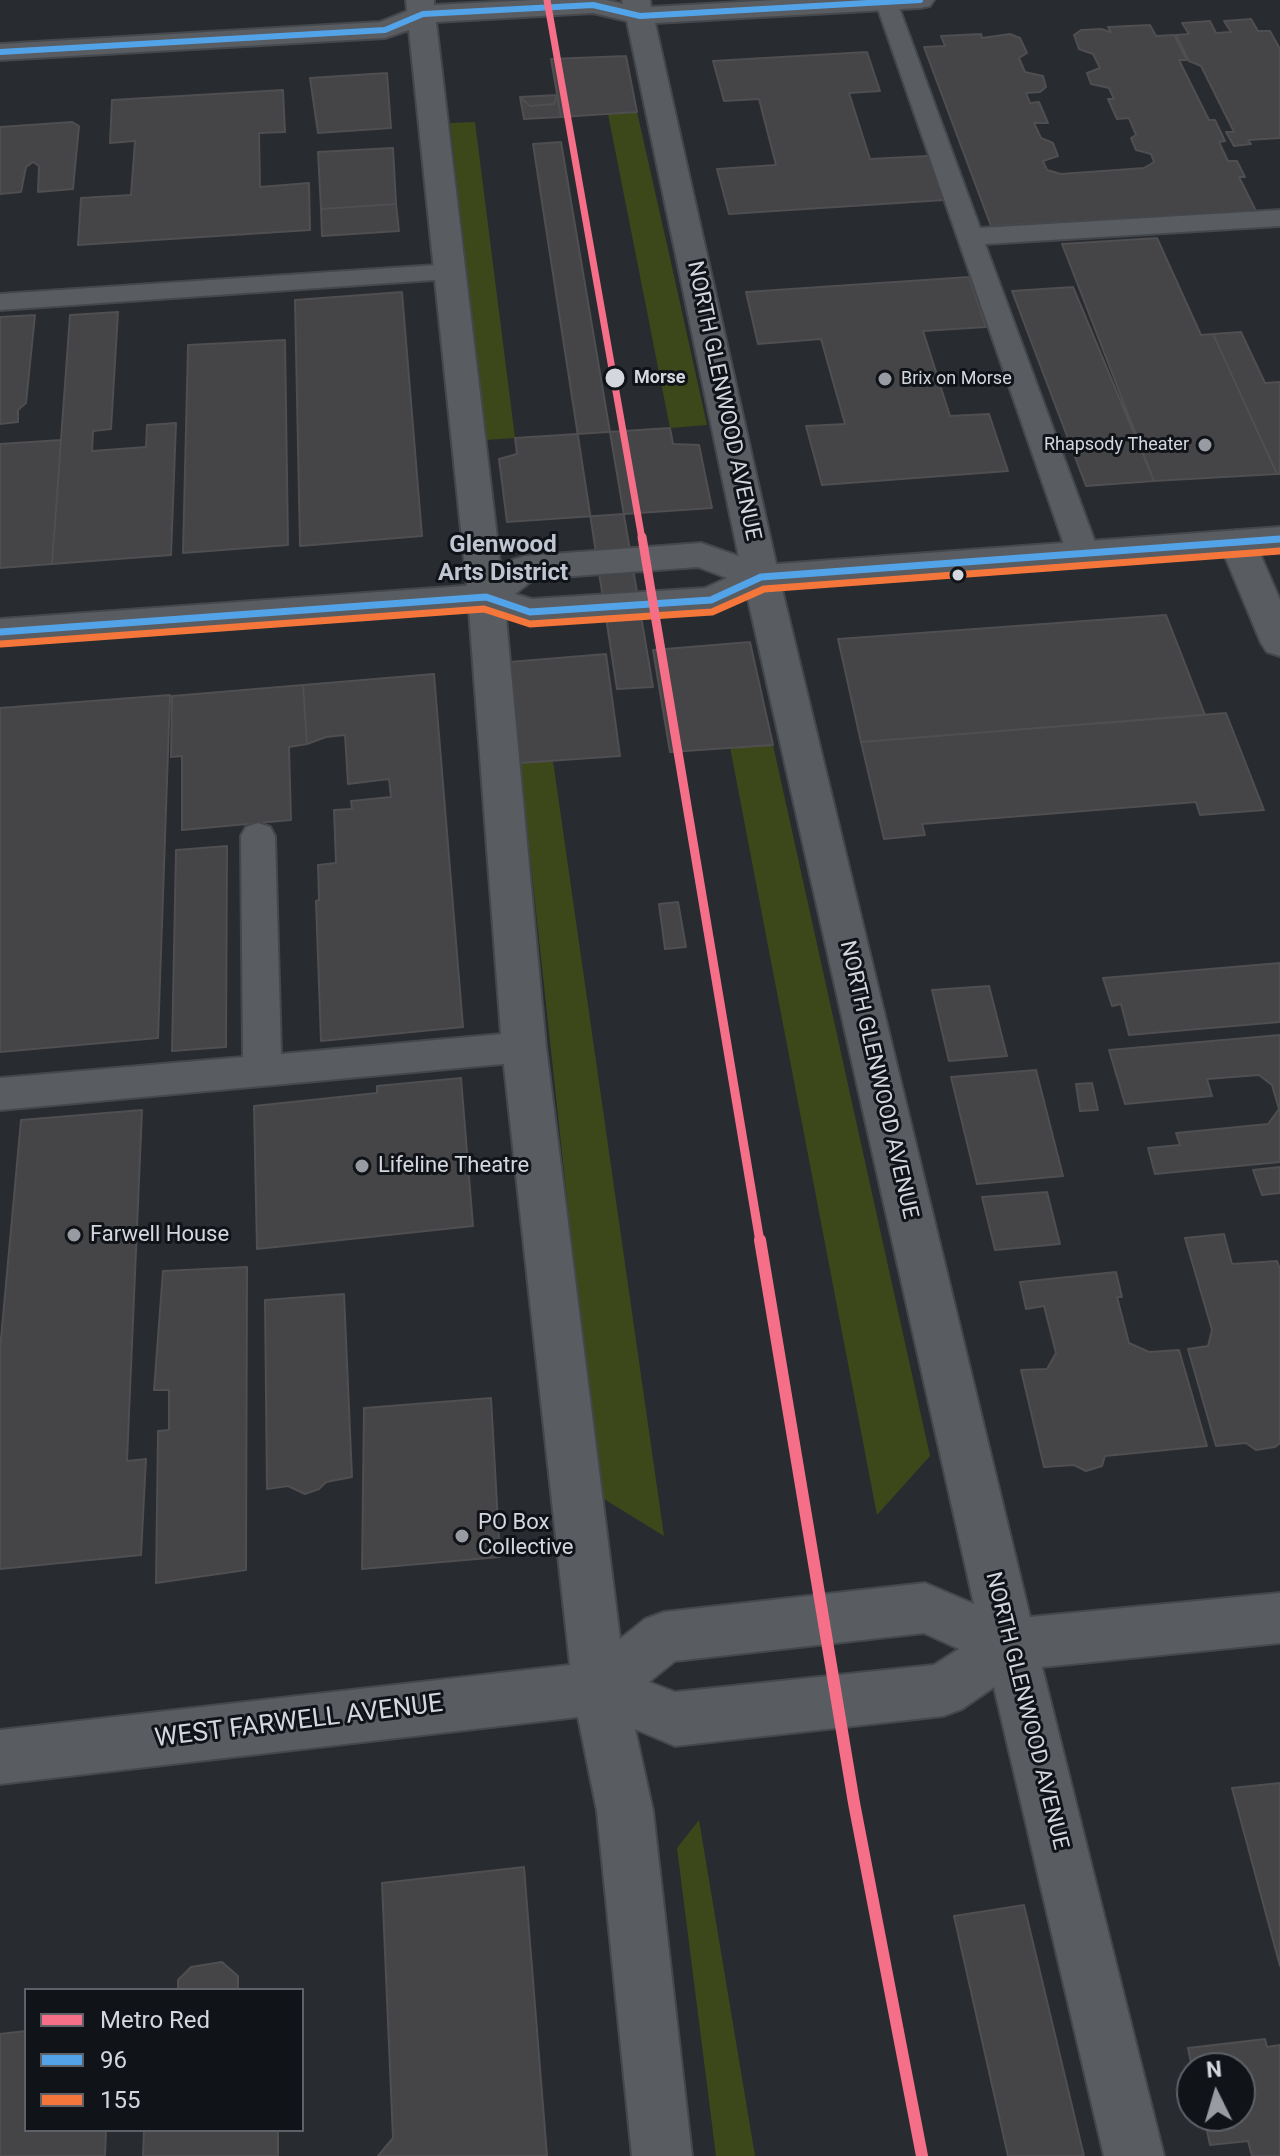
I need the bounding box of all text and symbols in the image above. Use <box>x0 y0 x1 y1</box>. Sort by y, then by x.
street label: NORTH GLENWOOD AVENUE <box>680 259 766 543</box>
marker: Morse <box>603 366 627 390</box>
place label: Morse <box>634 367 685 389</box>
place label: Brix on Morse <box>901 368 1012 390</box>
marker: Brix on Morse <box>876 370 894 388</box>
place label: Rhapsody Theater <box>1044 434 1189 456</box>
marker: Rhapsody Theater <box>1196 436 1214 454</box>
district label: Glenwood Arts District <box>438 532 568 588</box>
unlabelled marker <box>950 567 966 583</box>
street label: NORTH GLENWOOD AVENUE <box>833 938 923 1222</box>
place label: Lifeline Theatre <box>378 1153 529 1179</box>
marker: Lifeline Theatre <box>353 1157 371 1175</box>
place label: Farwell House <box>90 1222 229 1248</box>
marker: Farwell House <box>65 1226 83 1244</box>
place label: PO Box Collective <box>478 1510 573 1562</box>
marker: PO Box Collective <box>453 1527 471 1545</box>
street label: NORTH GLENWOOD AVENUE <box>979 1570 1073 1852</box>
street label: WEST FARWELL AVENUE <box>153 1689 445 1755</box>
legend <box>24 1988 304 2132</box>
text: Metro Red <box>100 2006 210 2034</box>
text: 96 <box>100 2046 127 2074</box>
north arrow <box>1176 2052 1256 2132</box>
text: N <box>1205 2056 1223 2083</box>
text: 155 <box>100 2086 140 2114</box>

